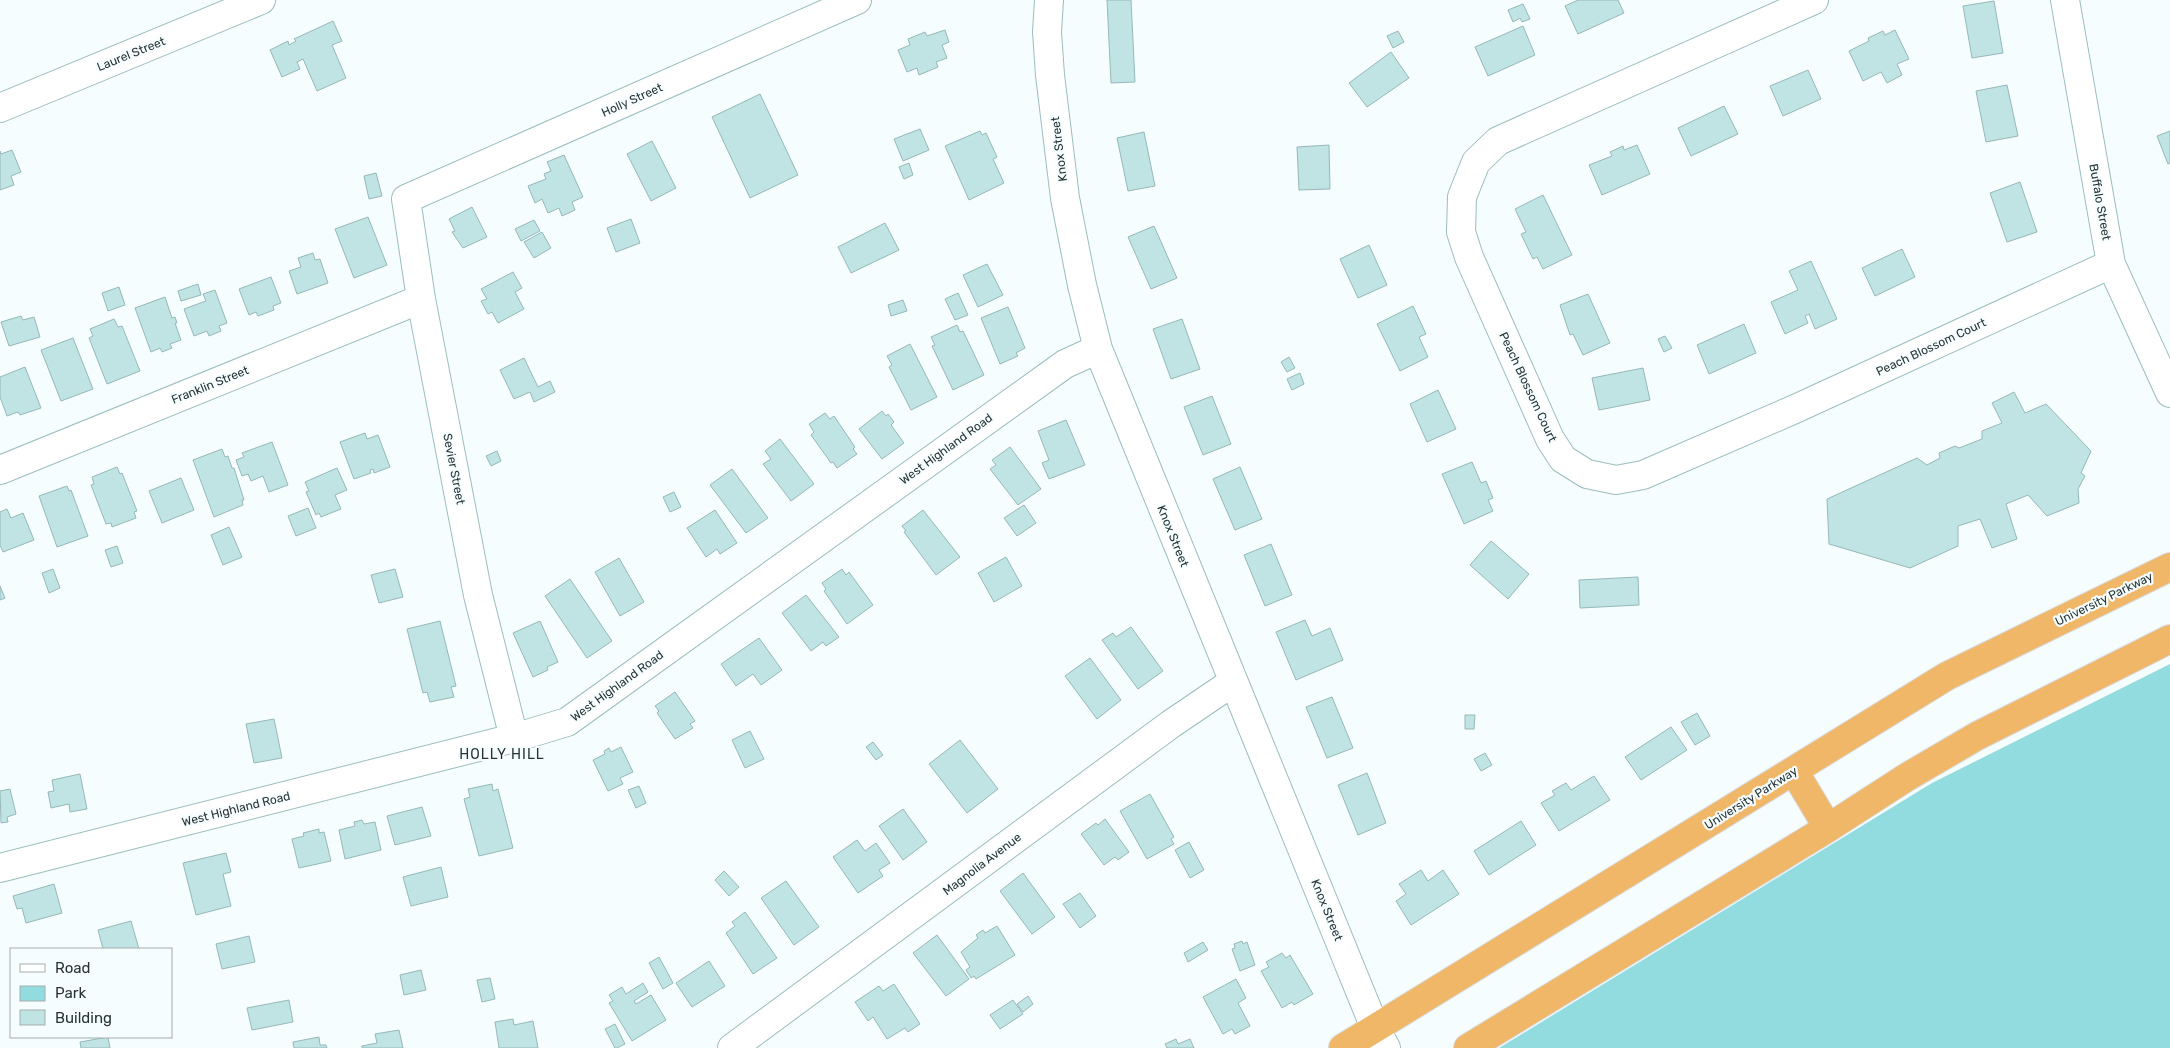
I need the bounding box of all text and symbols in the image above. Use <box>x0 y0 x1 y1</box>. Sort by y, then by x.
street label: Laurel Street <box>95 34 167 74</box>
street label: Holly Street <box>599 80 665 120</box>
street label: Knox Street <box>1048 115 1070 182</box>
street label: Buffalo Street <box>2086 163 2114 242</box>
street label: Peach Blossom Court <box>1874 315 1988 379</box>
street label: Peach Blossom Court <box>1496 330 1560 444</box>
street label: Franklin Street <box>169 363 251 407</box>
street label: West Highland Road <box>897 411 995 487</box>
street label: Sevier Street <box>440 432 468 506</box>
street label: Knox Street <box>1154 503 1192 569</box>
street label: University Parkway <box>2053 569 2155 629</box>
street label: West Highland Road <box>568 648 666 724</box>
district label: HOLLY HILL <box>459 746 545 763</box>
street label: University Parkway <box>1702 764 1800 832</box>
street label: West Highland Road <box>180 789 292 829</box>
street label: Magnolia Avenue <box>940 830 1024 898</box>
street label: Knox Street <box>1308 877 1346 943</box>
legend <box>10 948 172 1038</box>
text: Road <box>55 959 91 977</box>
text: Park <box>55 984 86 1002</box>
text: Building <box>55 1009 112 1027</box>

